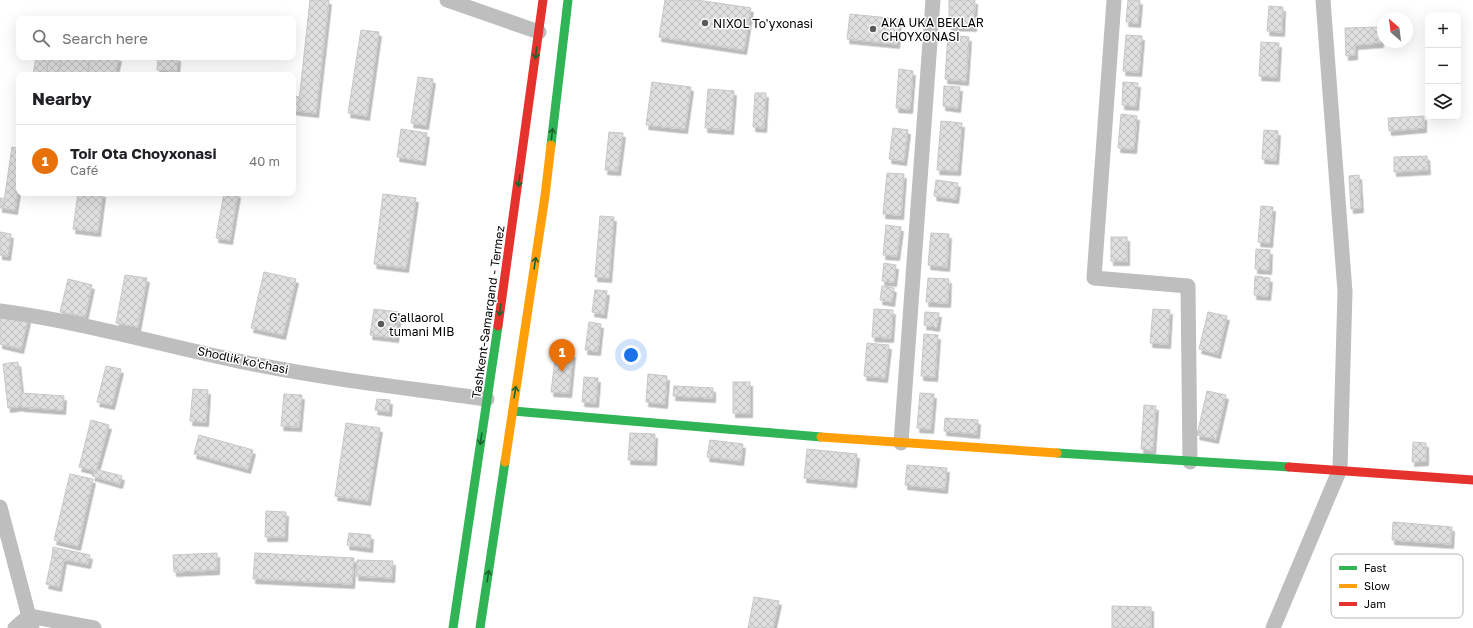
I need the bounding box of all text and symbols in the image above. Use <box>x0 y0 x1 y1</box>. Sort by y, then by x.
north arrow <box>1377 12 1413 48</box>
map controls <box>1425 12 1461 120</box>
button: + <box>1425 12 1461 48</box>
place label: AKA UKA BEKLAR CHOYXONASI <box>881 15 984 44</box>
search box <box>16 16 296 60</box>
place label: NIXOL To'yxonasi <box>713 16 813 31</box>
marker: NIXOL To'yxonasi <box>700 18 710 28</box>
marker: AKA UKA BEKLAR CHOYXONASI <box>868 24 878 34</box>
icon: search <box>30 27 52 49</box>
text: Search here <box>62 29 148 47</box>
one-way arrow <box>532 46 540 59</box>
button: − <box>1425 48 1461 84</box>
button: layers <box>1425 84 1461 120</box>
text: Nearby <box>32 88 92 109</box>
one-way arrow <box>548 128 556 141</box>
text: Toir Ota Choyxonasi <box>70 144 217 162</box>
text: 1 <box>42 153 48 169</box>
text: 40 m <box>249 153 280 169</box>
text: Café <box>70 162 98 178</box>
one-way arrow <box>515 174 523 187</box>
street label: Tashkent-Samarqand - Termez <box>468 225 508 399</box>
one-way arrow <box>531 257 539 270</box>
one-way arrow <box>496 303 504 316</box>
place label: G'allaorol tumani MIB <box>389 310 454 339</box>
marker: G'allaorol tumani MIB <box>376 319 386 329</box>
pin: 1 <box>549 339 575 372</box>
street label: Shodlik ko'chasi <box>196 343 290 377</box>
your location <box>621 345 641 365</box>
one-way arrow <box>512 386 520 399</box>
one-way arrow <box>477 432 485 445</box>
legend <box>1331 554 1463 618</box>
text: Fast <box>1364 561 1387 574</box>
one-way arrow <box>484 570 492 583</box>
text: Slow <box>1364 579 1390 592</box>
text: Jam <box>1364 597 1386 610</box>

